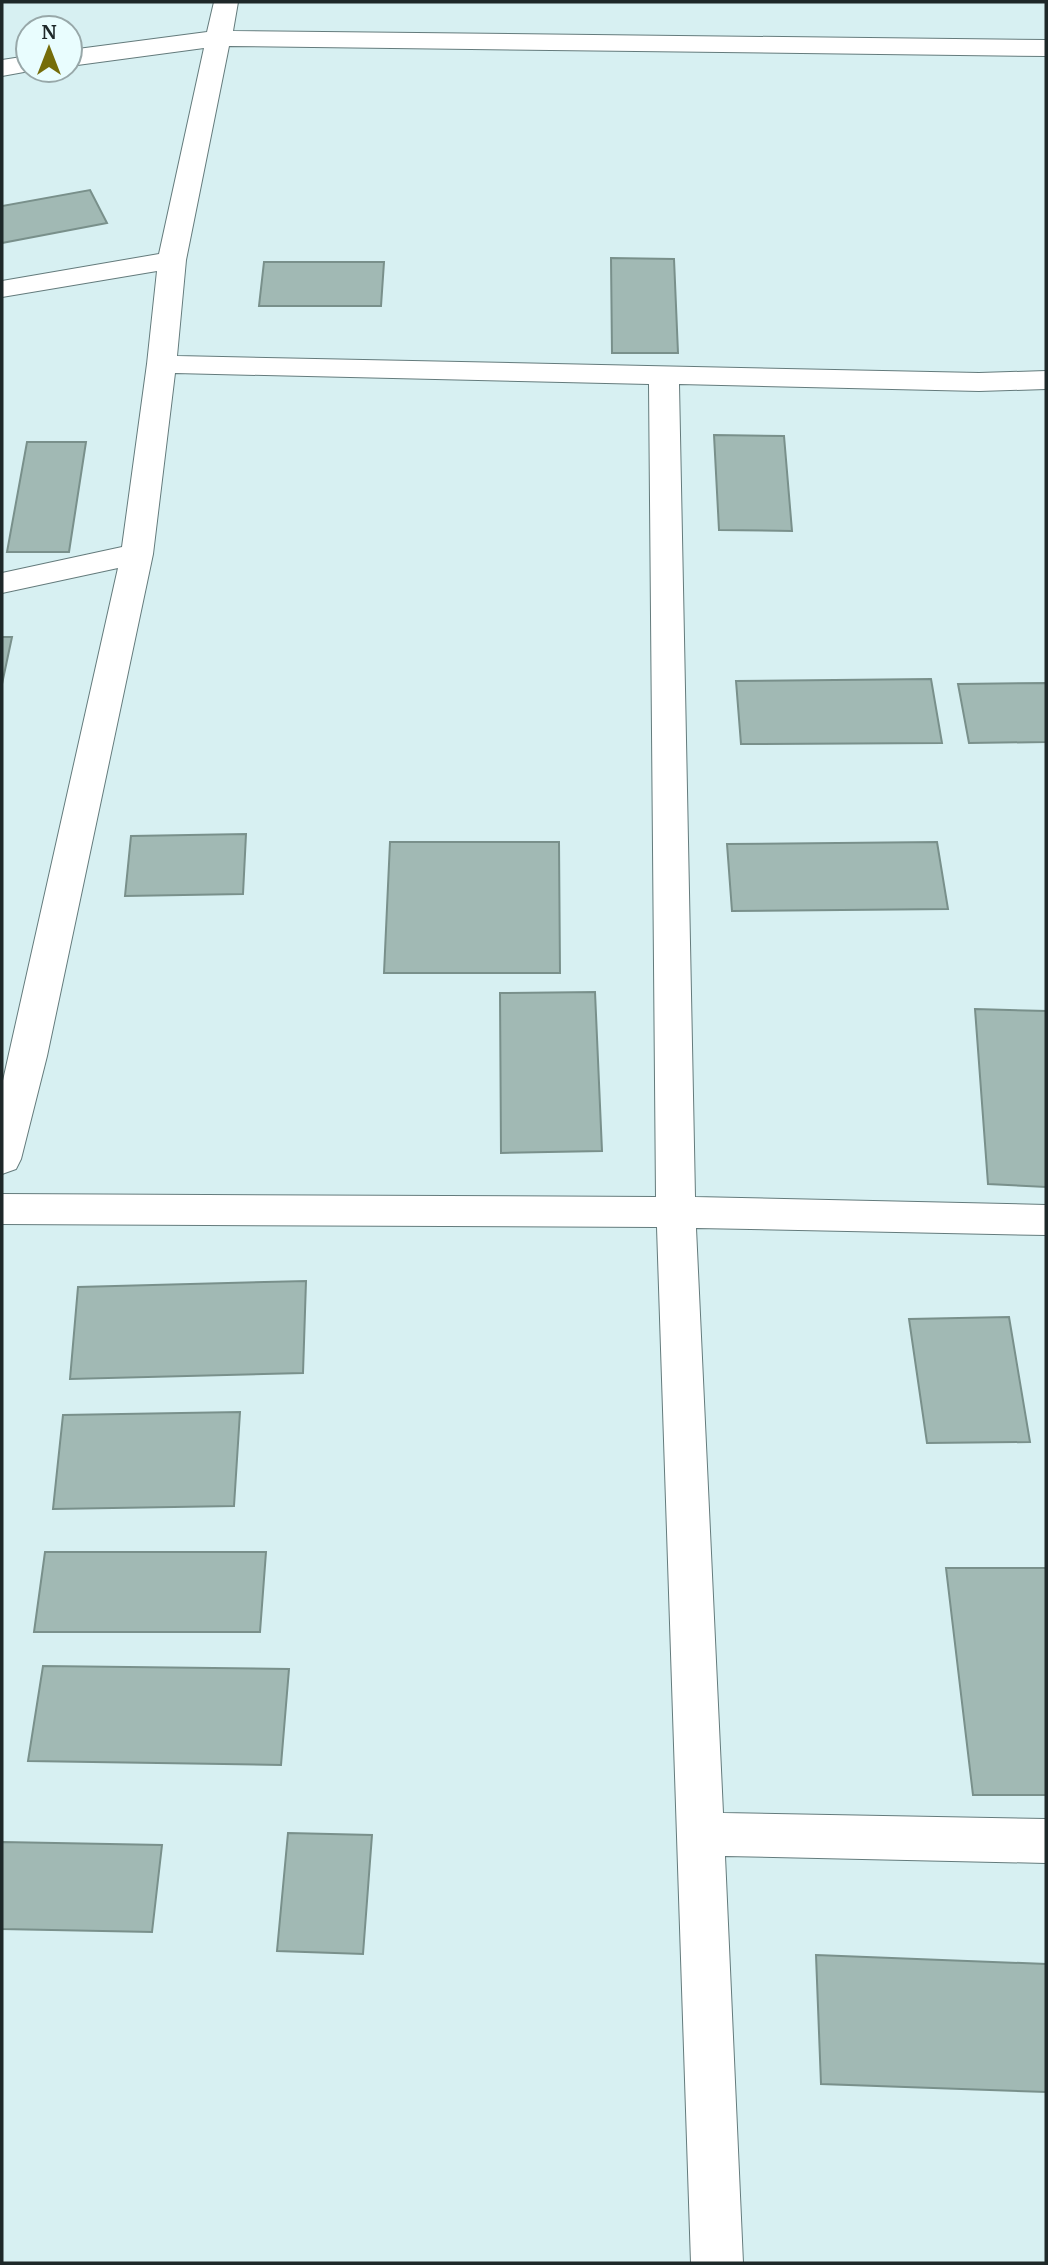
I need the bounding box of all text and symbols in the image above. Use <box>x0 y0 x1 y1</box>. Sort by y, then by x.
north arrow <box>14 14 84 84</box>
text: N <box>41 20 57 44</box>

